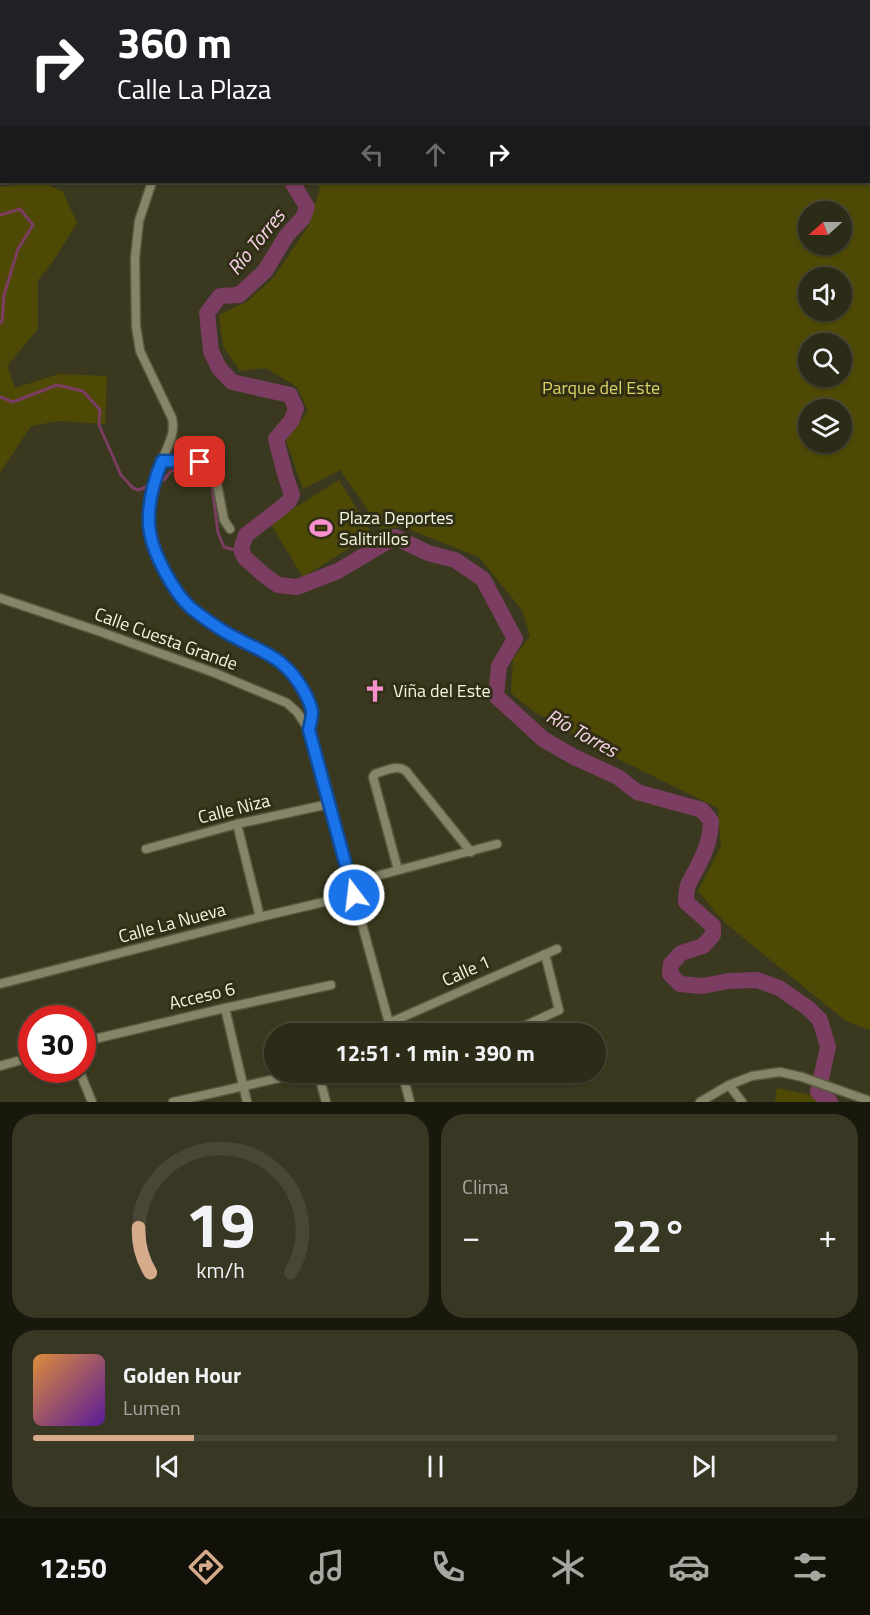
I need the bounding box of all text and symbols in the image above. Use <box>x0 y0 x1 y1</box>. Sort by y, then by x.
text: 360 m <box>117 10 232 74</box>
icon: right <box>18 24 96 102</box>
text: Calle La Plaza <box>117 68 271 109</box>
icon: left <box>356 138 389 171</box>
icon: ahead <box>419 138 452 171</box>
icon: right <box>482 138 515 171</box>
water label: Río Torres <box>219 201 293 282</box>
north arrow <box>798 201 852 255</box>
map controls <box>798 201 852 453</box>
button: sound <box>798 267 852 321</box>
button: search <box>798 333 852 387</box>
park label: Parque del Este <box>542 374 660 401</box>
button: layers <box>798 399 852 453</box>
pin <box>174 436 225 487</box>
icon: arrive <box>183 445 216 478</box>
place label: Plaza Deportes Salitrillos <box>339 504 454 552</box>
sports icon: Plaza Deportes Salitrillos <box>308 515 334 541</box>
street label: Calle Cuesta Grande <box>91 600 242 677</box>
place label: Viña del Este <box>393 677 491 704</box>
church icon: Viña del Este <box>362 678 388 704</box>
water label: Río Torres <box>541 700 625 766</box>
street label: Calle Niza <box>195 787 273 831</box>
position arrow <box>322 863 386 927</box>
street label: Calle La Nueva <box>115 895 228 950</box>
street label: Calle 1 <box>437 948 494 993</box>
street label: Acceso 6 <box>166 975 238 1016</box>
speed limit sign: 30 <box>18 1005 96 1083</box>
text: 12:51 · 1 min · 390 m <box>335 1036 535 1070</box>
text: Clima <box>462 1171 509 1202</box>
text: 19 <box>186 1176 255 1271</box>
text: 22° <box>612 1201 687 1269</box>
text: − <box>462 1211 480 1261</box>
text: + <box>819 1211 837 1261</box>
text: km/h <box>196 1254 245 1286</box>
text: Golden Hour <box>123 1358 241 1392</box>
text: Lumen <box>123 1392 181 1423</box>
icon: previous <box>151 1450 184 1483</box>
icon: pause <box>419 1450 452 1483</box>
icon: next <box>687 1450 720 1483</box>
icon: directions <box>185 1546 227 1588</box>
icon: music <box>306 1546 348 1588</box>
icon: phone <box>427 1546 469 1588</box>
icon: climate <box>547 1546 589 1588</box>
icon: car <box>668 1546 710 1588</box>
icon: filters <box>789 1546 831 1588</box>
text: 12:50 <box>39 1547 107 1588</box>

